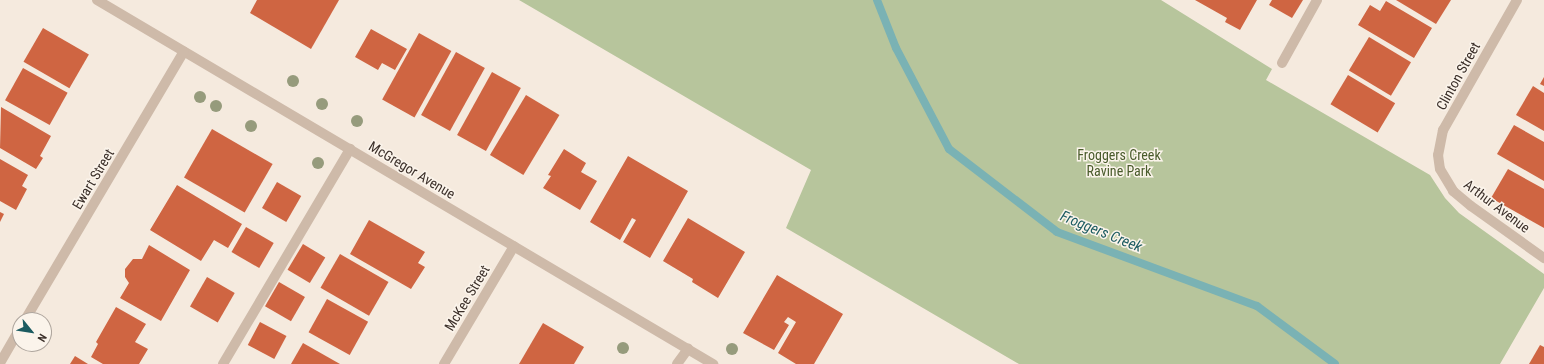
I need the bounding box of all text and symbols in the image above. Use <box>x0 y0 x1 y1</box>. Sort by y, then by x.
street label: Clinton Street <box>1432 39 1484 113</box>
street label: McGregor Avenue <box>366 138 458 202</box>
street label: Ewart Street <box>68 146 118 212</box>
park label: Froggers Creek Ravine Park <box>1077 147 1161 180</box>
street label: Arthur Avenue <box>1461 176 1533 236</box>
water label: Froggers Creek <box>1057 207 1145 257</box>
street label: McKee Street <box>441 262 493 334</box>
north arrow <box>12 312 52 352</box>
text: N <box>35 332 49 344</box>

